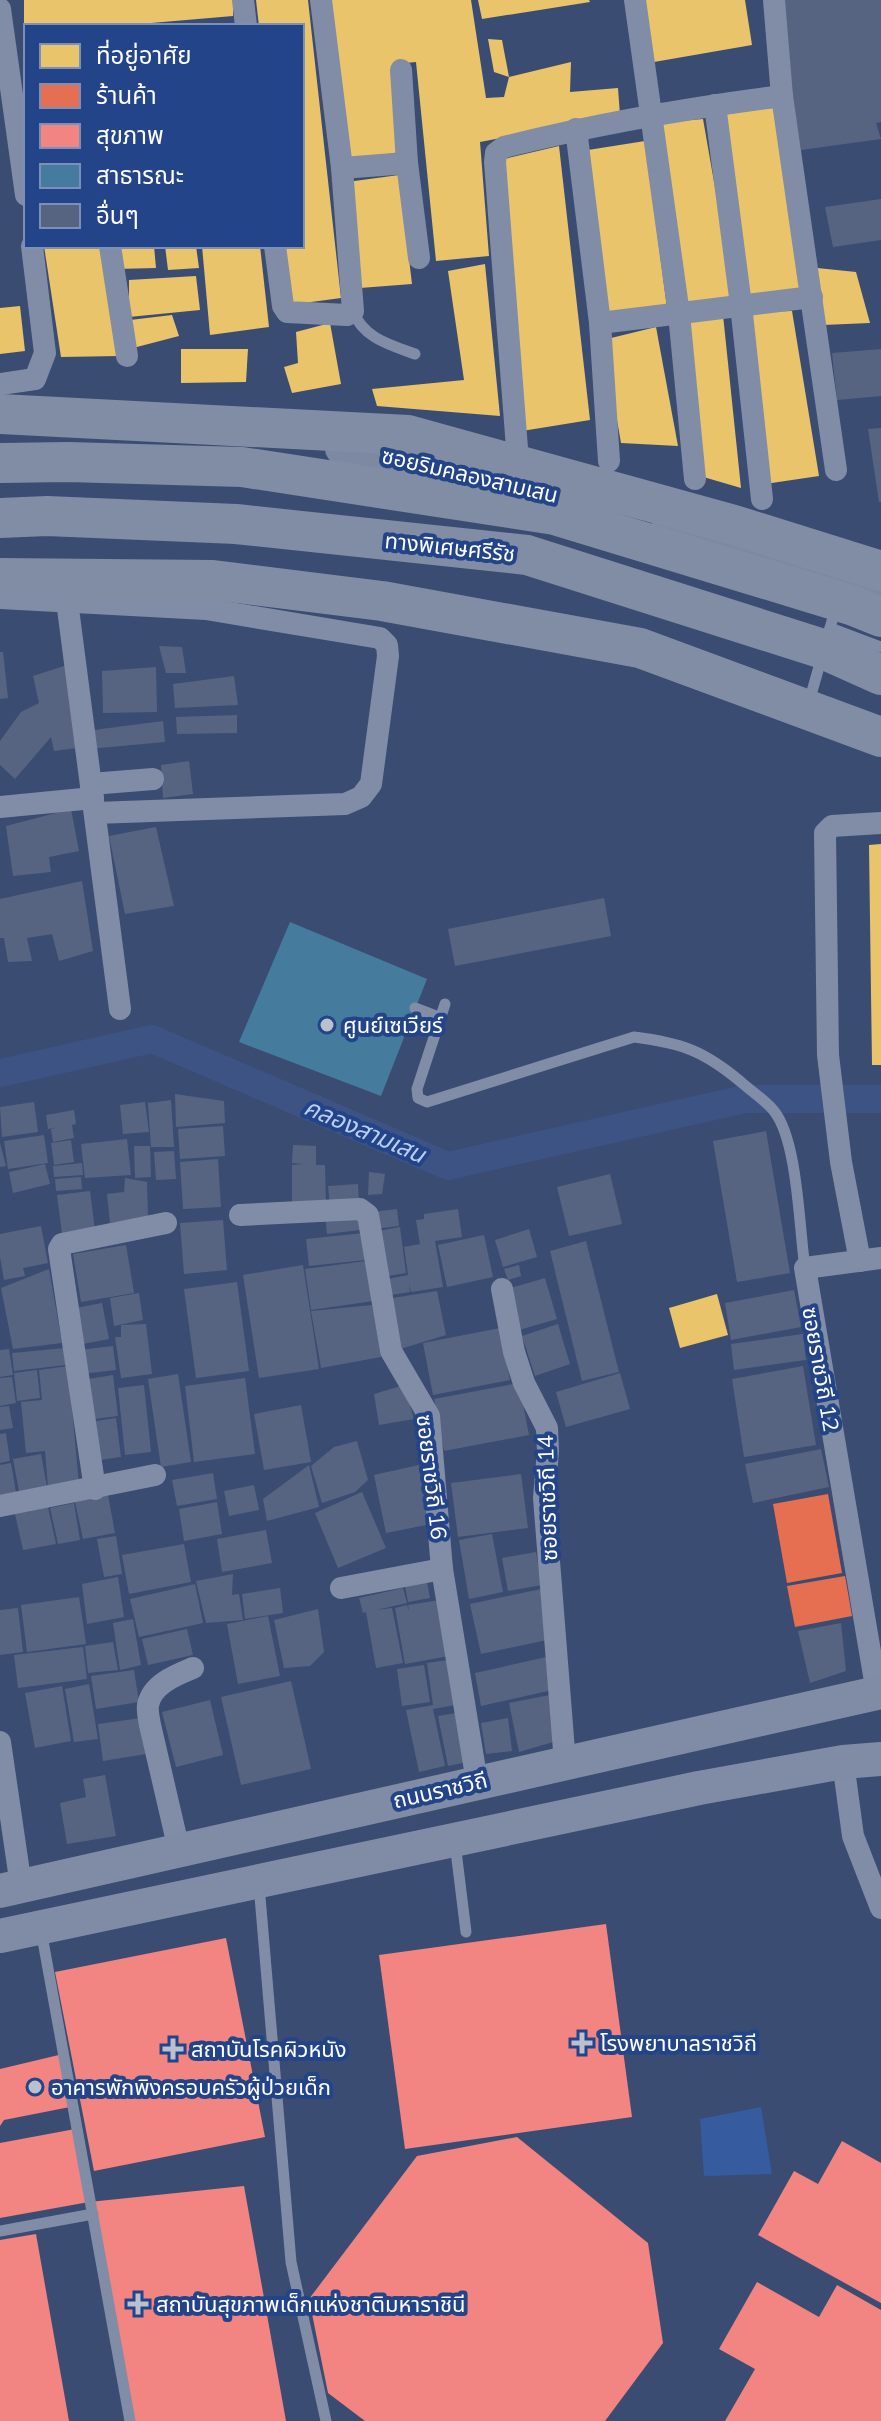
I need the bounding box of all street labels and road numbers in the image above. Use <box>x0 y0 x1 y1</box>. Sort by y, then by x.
street label: ซอยริมคลองสามเสน <box>379 441 561 509</box>
street label: ทางพิเศษศรีรัช <box>383 526 517 568</box>
street label: ซอยราชวิถี 12 <box>796 1305 846 1433</box>
street label: ซอยราชวิถี 16 <box>410 1413 454 1541</box>
street label: ซอยราชวิถี 14 <box>531 1435 563 1561</box>
street label: ถนนราชวิถี <box>390 1766 490 1814</box>

